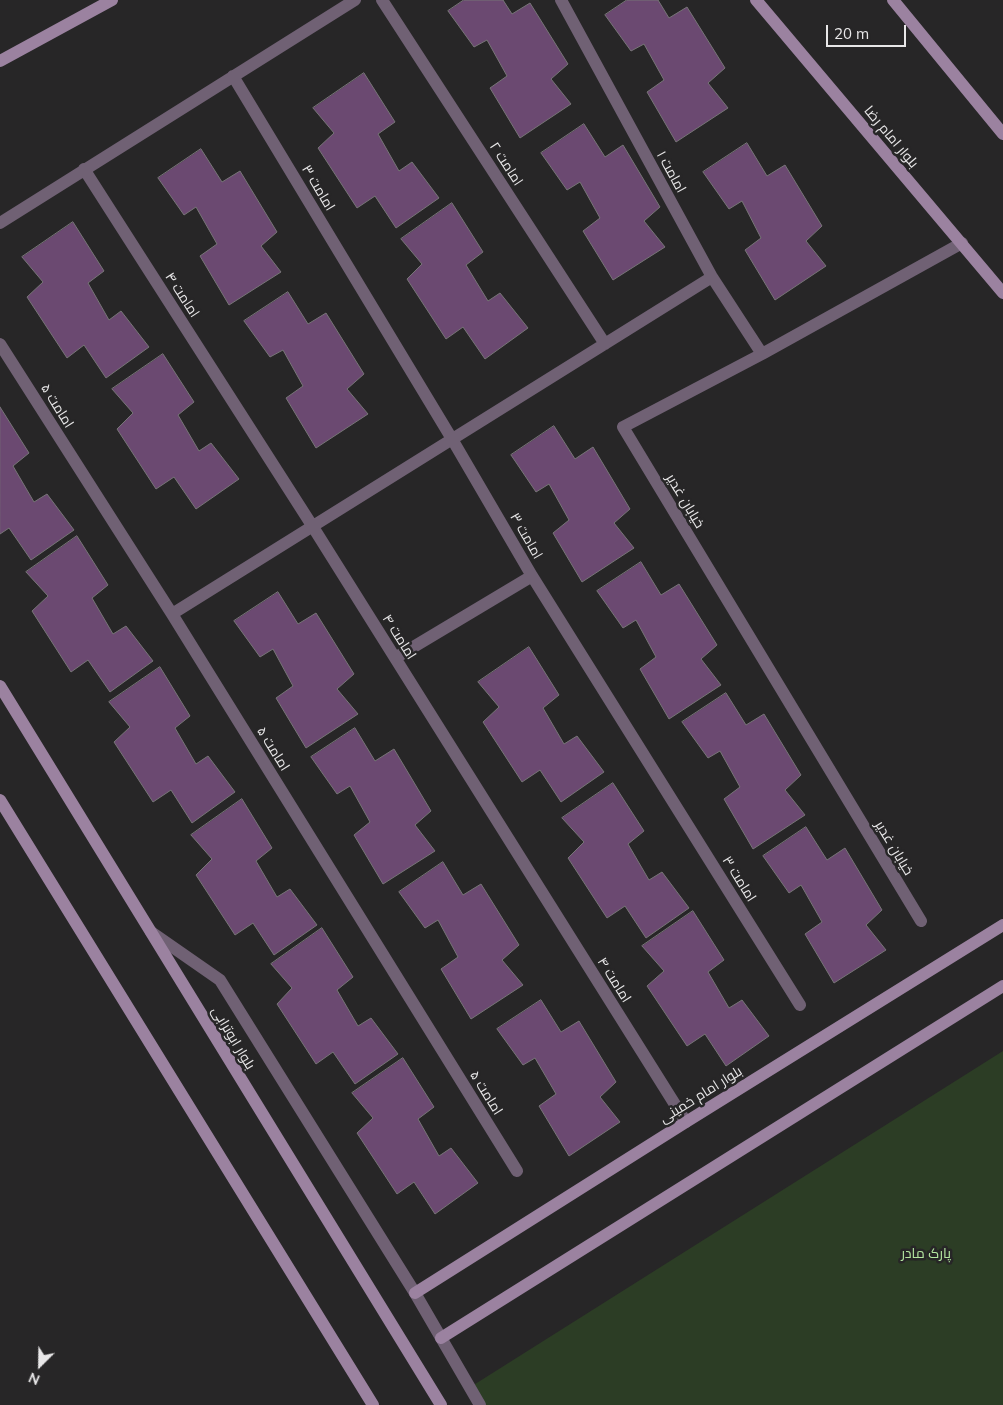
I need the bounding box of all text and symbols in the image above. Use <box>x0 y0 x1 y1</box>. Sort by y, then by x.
scale bar <box>828 15 908 47</box>
text: 20 m <box>834 24 869 43</box>
street label: بلوار امام رضا <box>860 103 922 171</box>
street label: امامت ۲ <box>486 139 526 189</box>
street label: امامت ۱ <box>653 148 689 196</box>
street label: امامت ۳ <box>298 162 338 214</box>
street label: امامت ۴ <box>161 269 203 321</box>
street label: امامت ۵ <box>37 381 77 431</box>
street label: خیابان غدیر <box>662 471 708 531</box>
street label: امامت ۳ <box>506 510 546 562</box>
street label: امامت ۴ <box>379 611 419 663</box>
street label: امامت ۵ <box>253 724 293 774</box>
street label: خیابان غدیر <box>871 818 917 878</box>
street label: امامت ۳ <box>719 853 759 905</box>
street label: امامت ۴ <box>594 954 634 1006</box>
street label: بلوار ابوترابی <box>208 1003 258 1073</box>
street label: بلوار امام خمینی <box>657 1063 745 1127</box>
street label: امامت ۵ <box>466 1068 506 1118</box>
park label: پارک مادر <box>901 1246 951 1262</box>
north arrow <box>15 1340 65 1390</box>
text: N <box>26 1368 43 1389</box>

